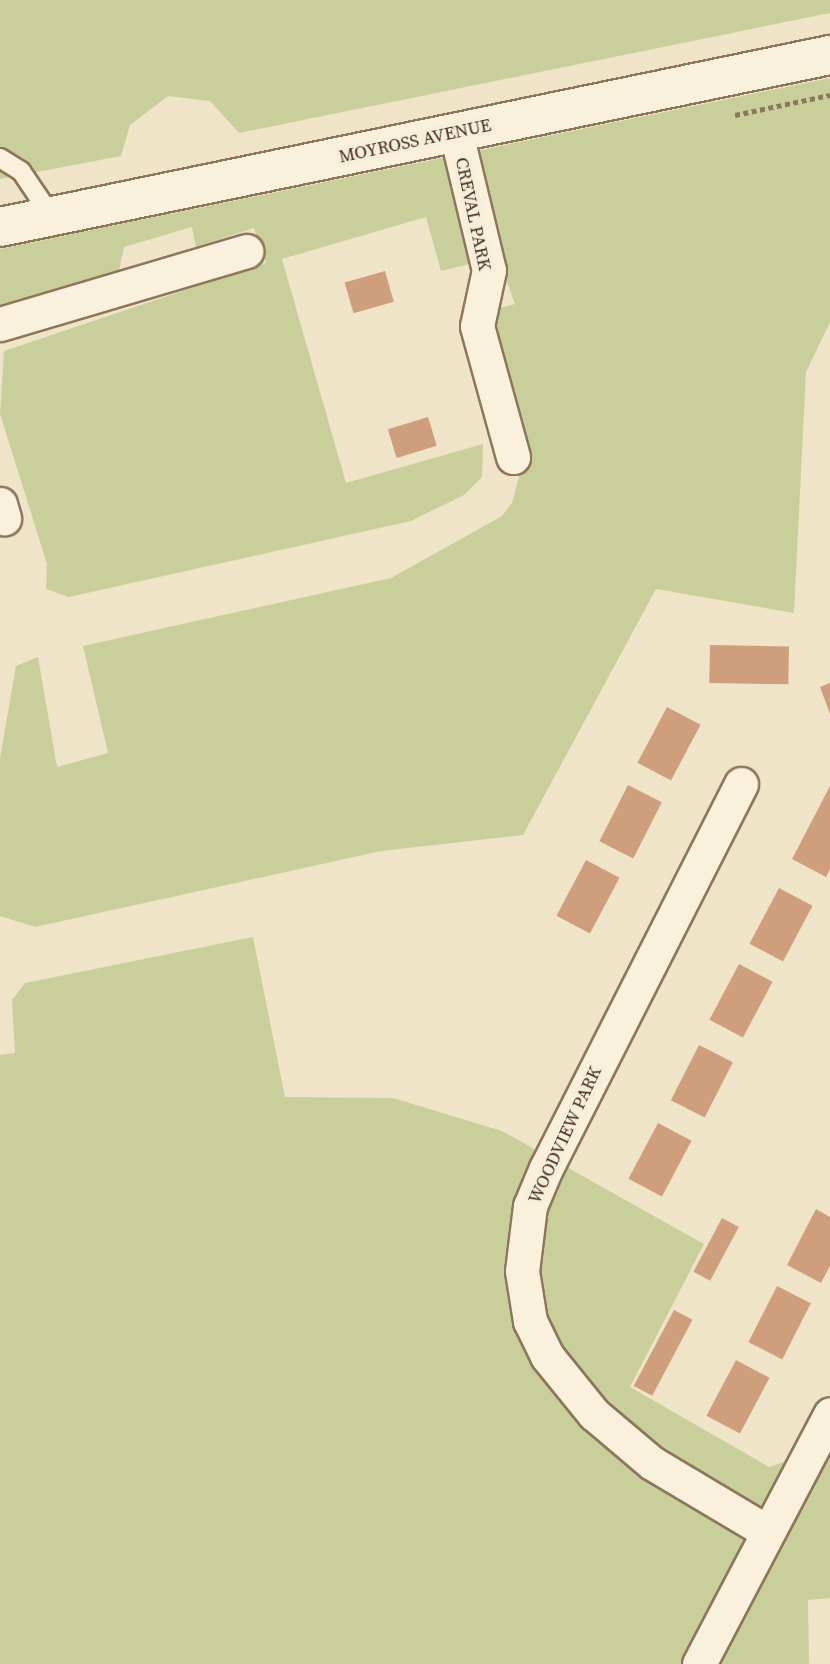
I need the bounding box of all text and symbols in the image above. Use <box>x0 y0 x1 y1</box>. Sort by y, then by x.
street label: MOYROSS AVENUE <box>337 114 493 168</box>
street label: CREVAL PARK <box>450 155 496 273</box>
street label: WOODVIEW PARK <box>524 1063 606 1207</box>

